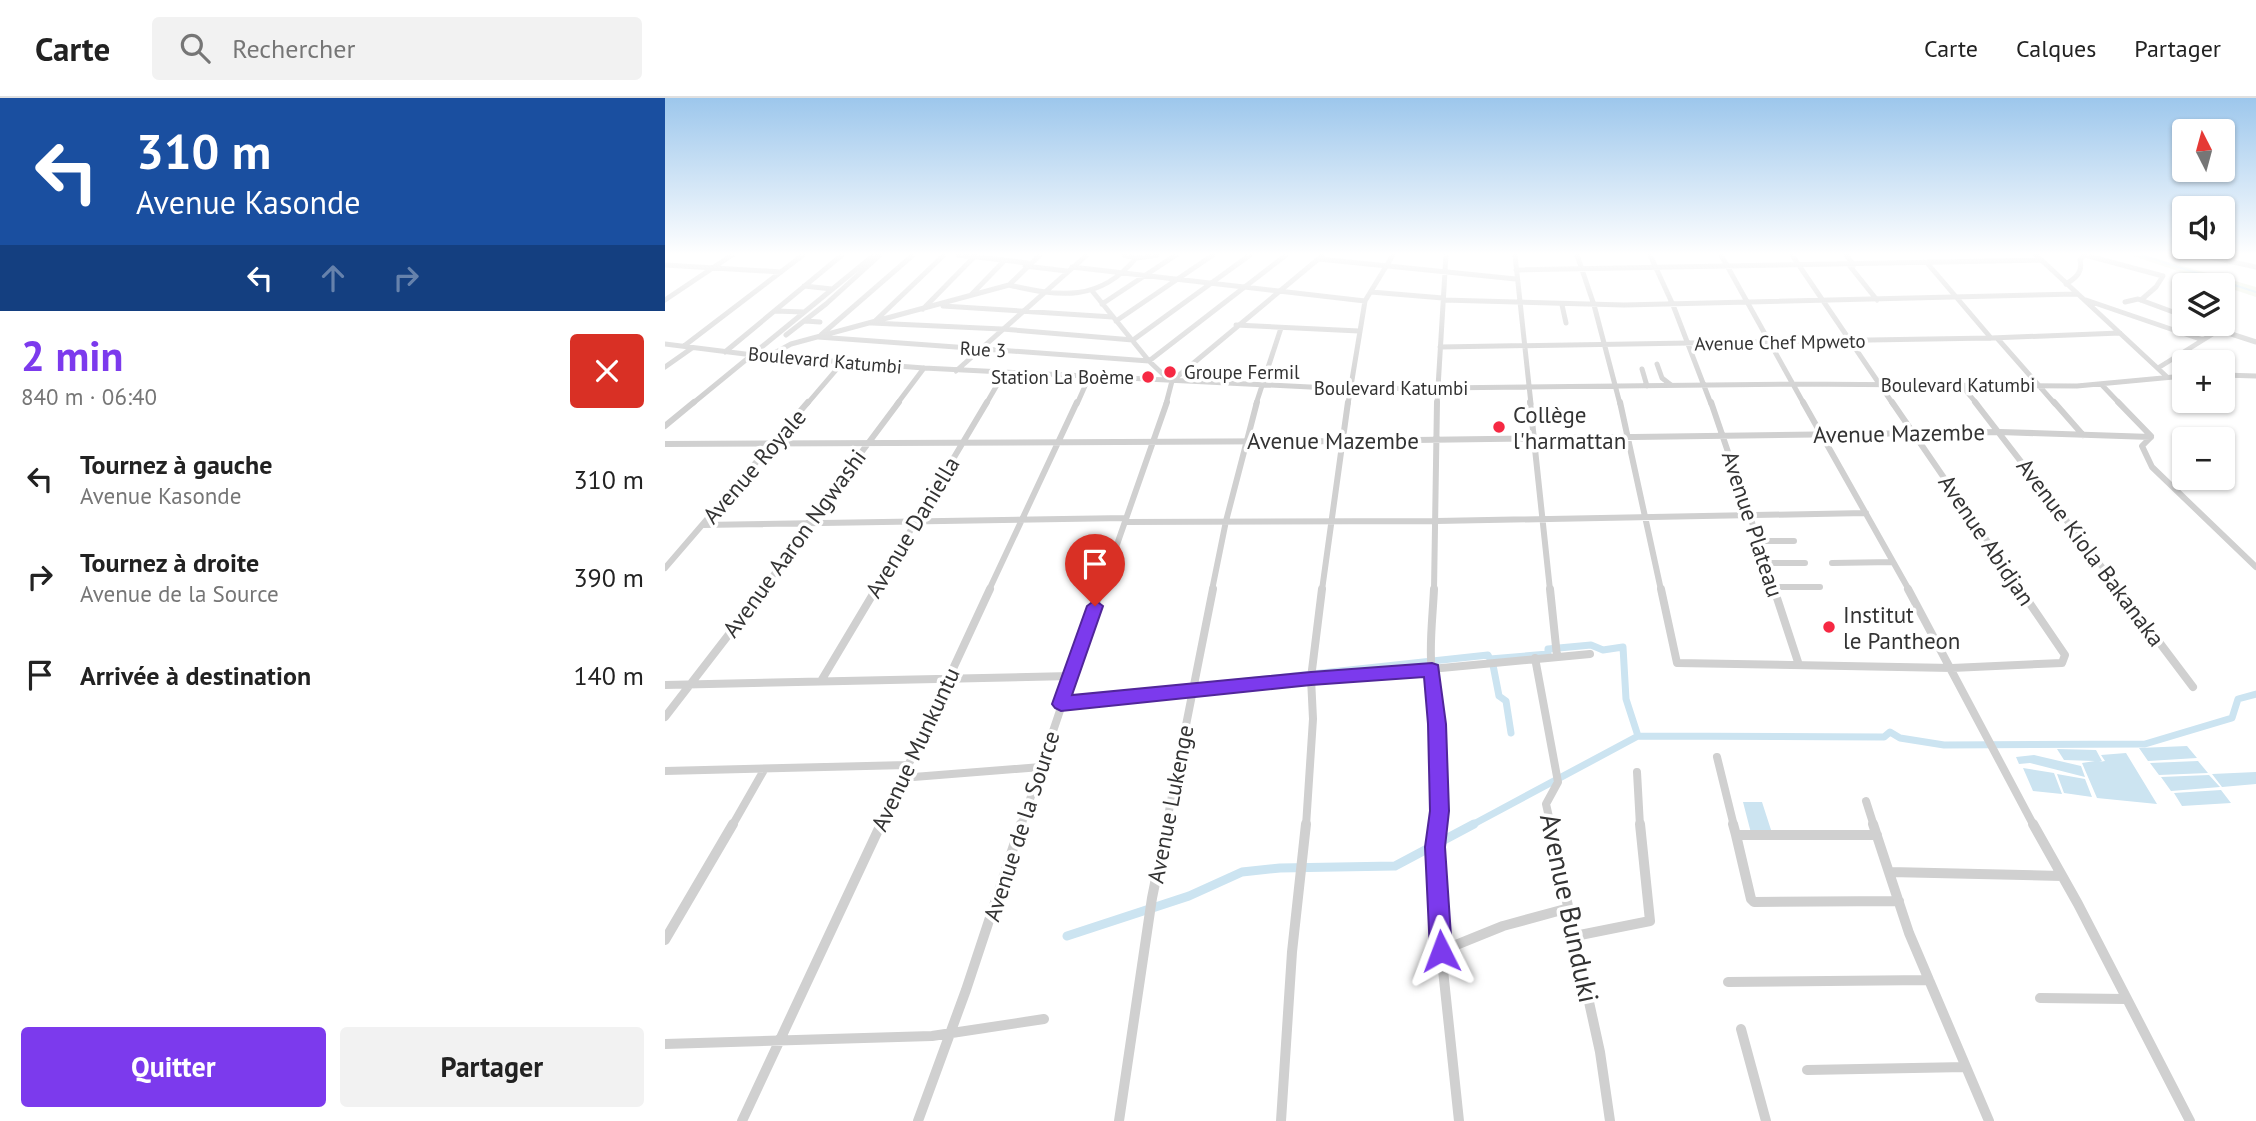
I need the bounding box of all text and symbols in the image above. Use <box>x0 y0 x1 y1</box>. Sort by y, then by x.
search box <box>152 17 642 80</box>
text: Carte <box>35 27 110 70</box>
icon: search <box>176 29 214 67</box>
text: Rechercher <box>232 32 355 65</box>
text: Carte <box>1924 33 1978 64</box>
text: Calques <box>2016 33 2096 64</box>
text: Partager <box>2134 33 2221 64</box>
text: 310 m <box>136 119 271 183</box>
north arrow <box>2172 119 2235 182</box>
map controls <box>2172 119 2235 490</box>
icon: left <box>21 126 112 217</box>
text: Avenue Kasonde <box>136 181 361 223</box>
button: sound <box>2172 196 2235 259</box>
icon: left <box>241 259 279 297</box>
icon: ahead <box>314 259 352 297</box>
icon: right <box>387 259 425 297</box>
button: layers <box>2172 273 2235 336</box>
text: 2 min <box>21 328 123 383</box>
street label: Avenue Chef Mpweto <box>1694 329 1866 355</box>
button: close <box>570 334 644 408</box>
street label: Rue 3 <box>959 336 1007 362</box>
street label: Boulevard Katumbi <box>747 341 903 379</box>
button: + <box>2172 350 2235 413</box>
place label: Groupe Fermil <box>1184 360 1300 384</box>
marker: Groupe Fermil <box>1162 364 1178 380</box>
place label: Station La Boème <box>991 365 1134 389</box>
marker: Station La Boème <box>1140 369 1156 385</box>
street label: Boulevard Katumbi <box>1881 373 2035 397</box>
street label: Boulevard Katumbi <box>1314 376 1468 400</box>
text: 840 m · 06:40 <box>21 382 157 411</box>
place label: Collège l'harmattan <box>1513 400 1626 455</box>
street label: Avenue Royale <box>696 402 812 530</box>
street label: Avenue Mazembe <box>1813 417 1985 449</box>
marker: Collège l'harmattan <box>1491 419 1507 435</box>
street label: Avenue Mazembe <box>1247 426 1419 455</box>
button: − <box>2172 427 2235 490</box>
street label: Avenue Aaron Ngwashi <box>716 443 872 643</box>
street label: Avenue Plateau <box>1716 447 1790 601</box>
text: Tournez à gauche <box>80 448 272 481</box>
street label: Avenue Daniella <box>858 451 966 603</box>
street label: Avenue Kiola Bakanaka <box>2011 452 2171 652</box>
icon: left <box>21 460 59 498</box>
text: 310 m <box>573 463 644 496</box>
street label: Avenue Abidjan <box>1933 469 2041 611</box>
text: Avenue Kasonde <box>80 481 241 510</box>
pin <box>1065 534 1125 606</box>
icon: arrive <box>1076 545 1114 583</box>
text: Tournez à droite <box>80 546 259 579</box>
icon: right <box>21 558 59 596</box>
text: 390 m <box>573 561 644 594</box>
text: Avenue de la Source <box>80 579 279 608</box>
place label: Institut le Pantheon <box>1843 600 1960 655</box>
marker: Institut le Pantheon <box>1821 619 1837 635</box>
icon: arrive <box>21 656 59 694</box>
text: Arrivée à destination <box>80 659 311 692</box>
text: 140 m <box>573 659 644 692</box>
street label: Avenue Munkuntu <box>864 663 966 835</box>
street label: Avenue Lukenge <box>1140 722 1200 886</box>
street label: Avenue de la Source <box>977 727 1065 925</box>
street label: Avenue Bunduki <box>1532 810 1608 1006</box>
position arrow <box>1404 914 1478 988</box>
button: Quitter <box>21 1027 326 1107</box>
button: Partager <box>340 1027 644 1107</box>

